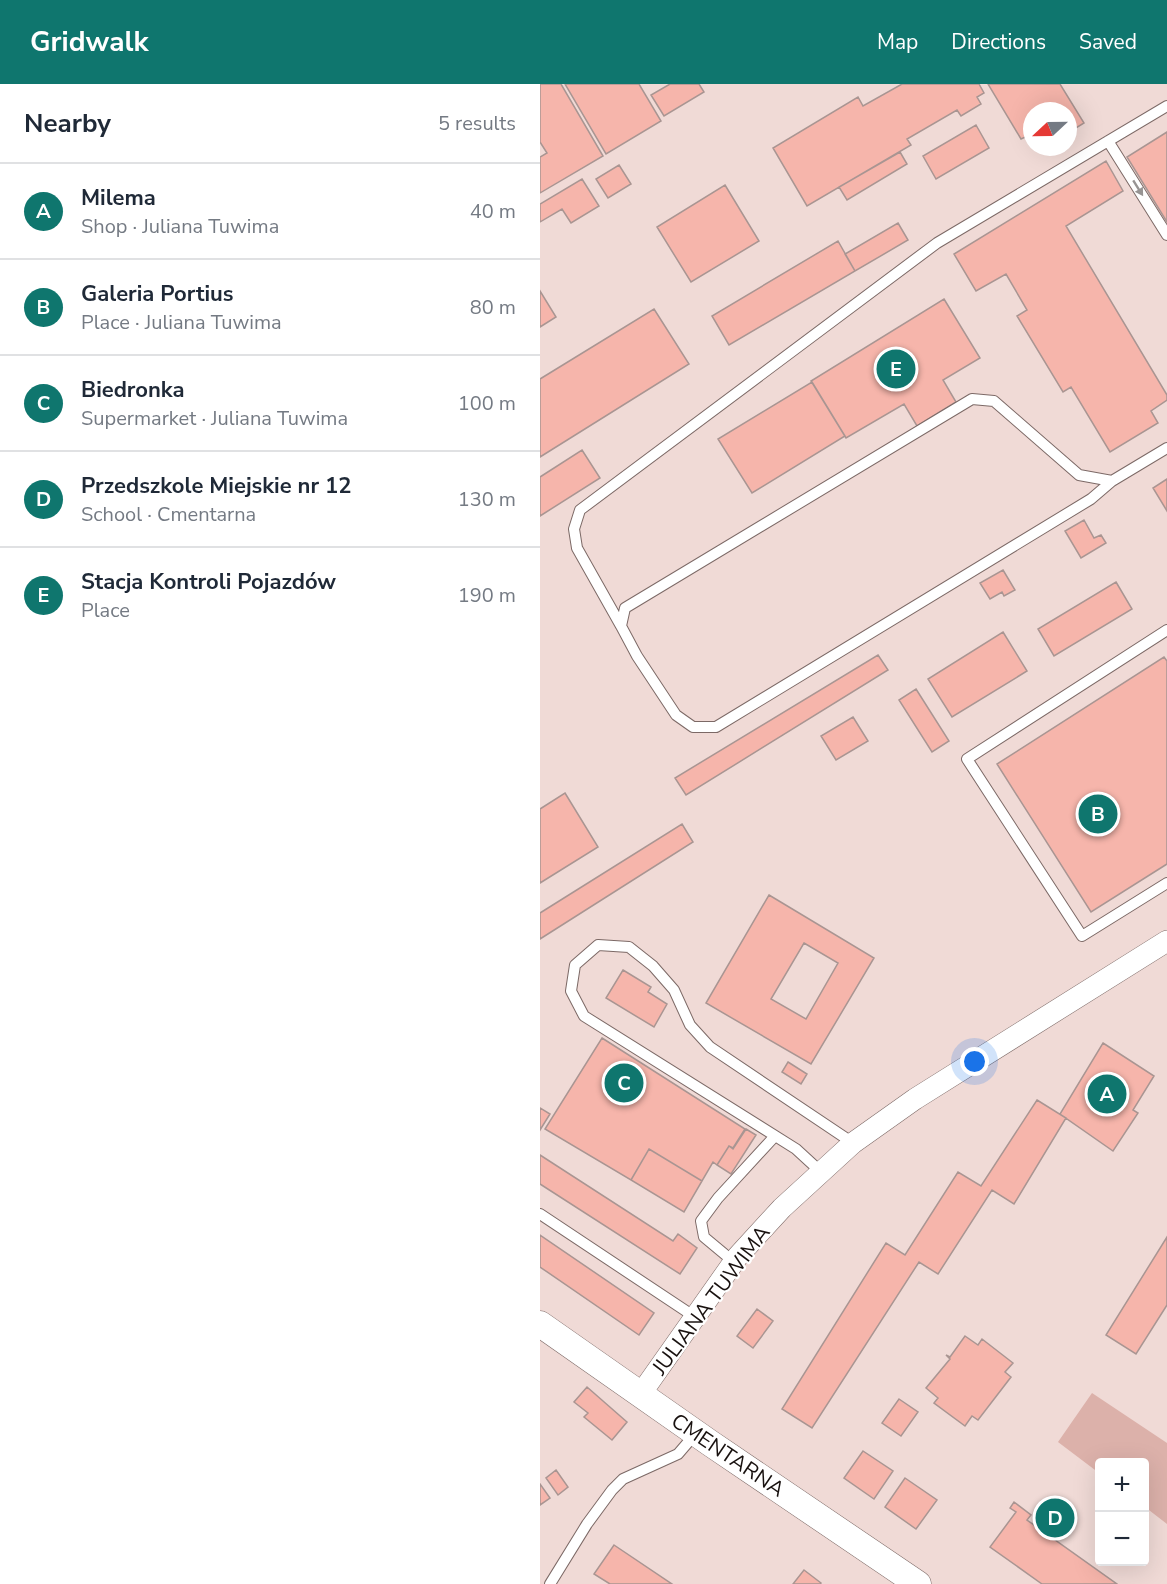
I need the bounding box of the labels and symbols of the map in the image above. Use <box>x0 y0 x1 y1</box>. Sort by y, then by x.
north arrow <box>1023 102 1077 156</box>
one-way arrow <box>1132 180 1143 196</box>
pin: E <box>876 346 916 392</box>
pin: B <box>1078 792 1118 836</box>
your location <box>960 1047 989 1076</box>
pin: C <box>604 1060 644 1106</box>
pin: A <box>1088 1072 1126 1116</box>
street label: JULIANA TUWIMA <box>645 1220 776 1381</box>
street label: CMENTARNA <box>666 1407 790 1503</box>
pin: D <box>1036 1496 1074 1540</box>

